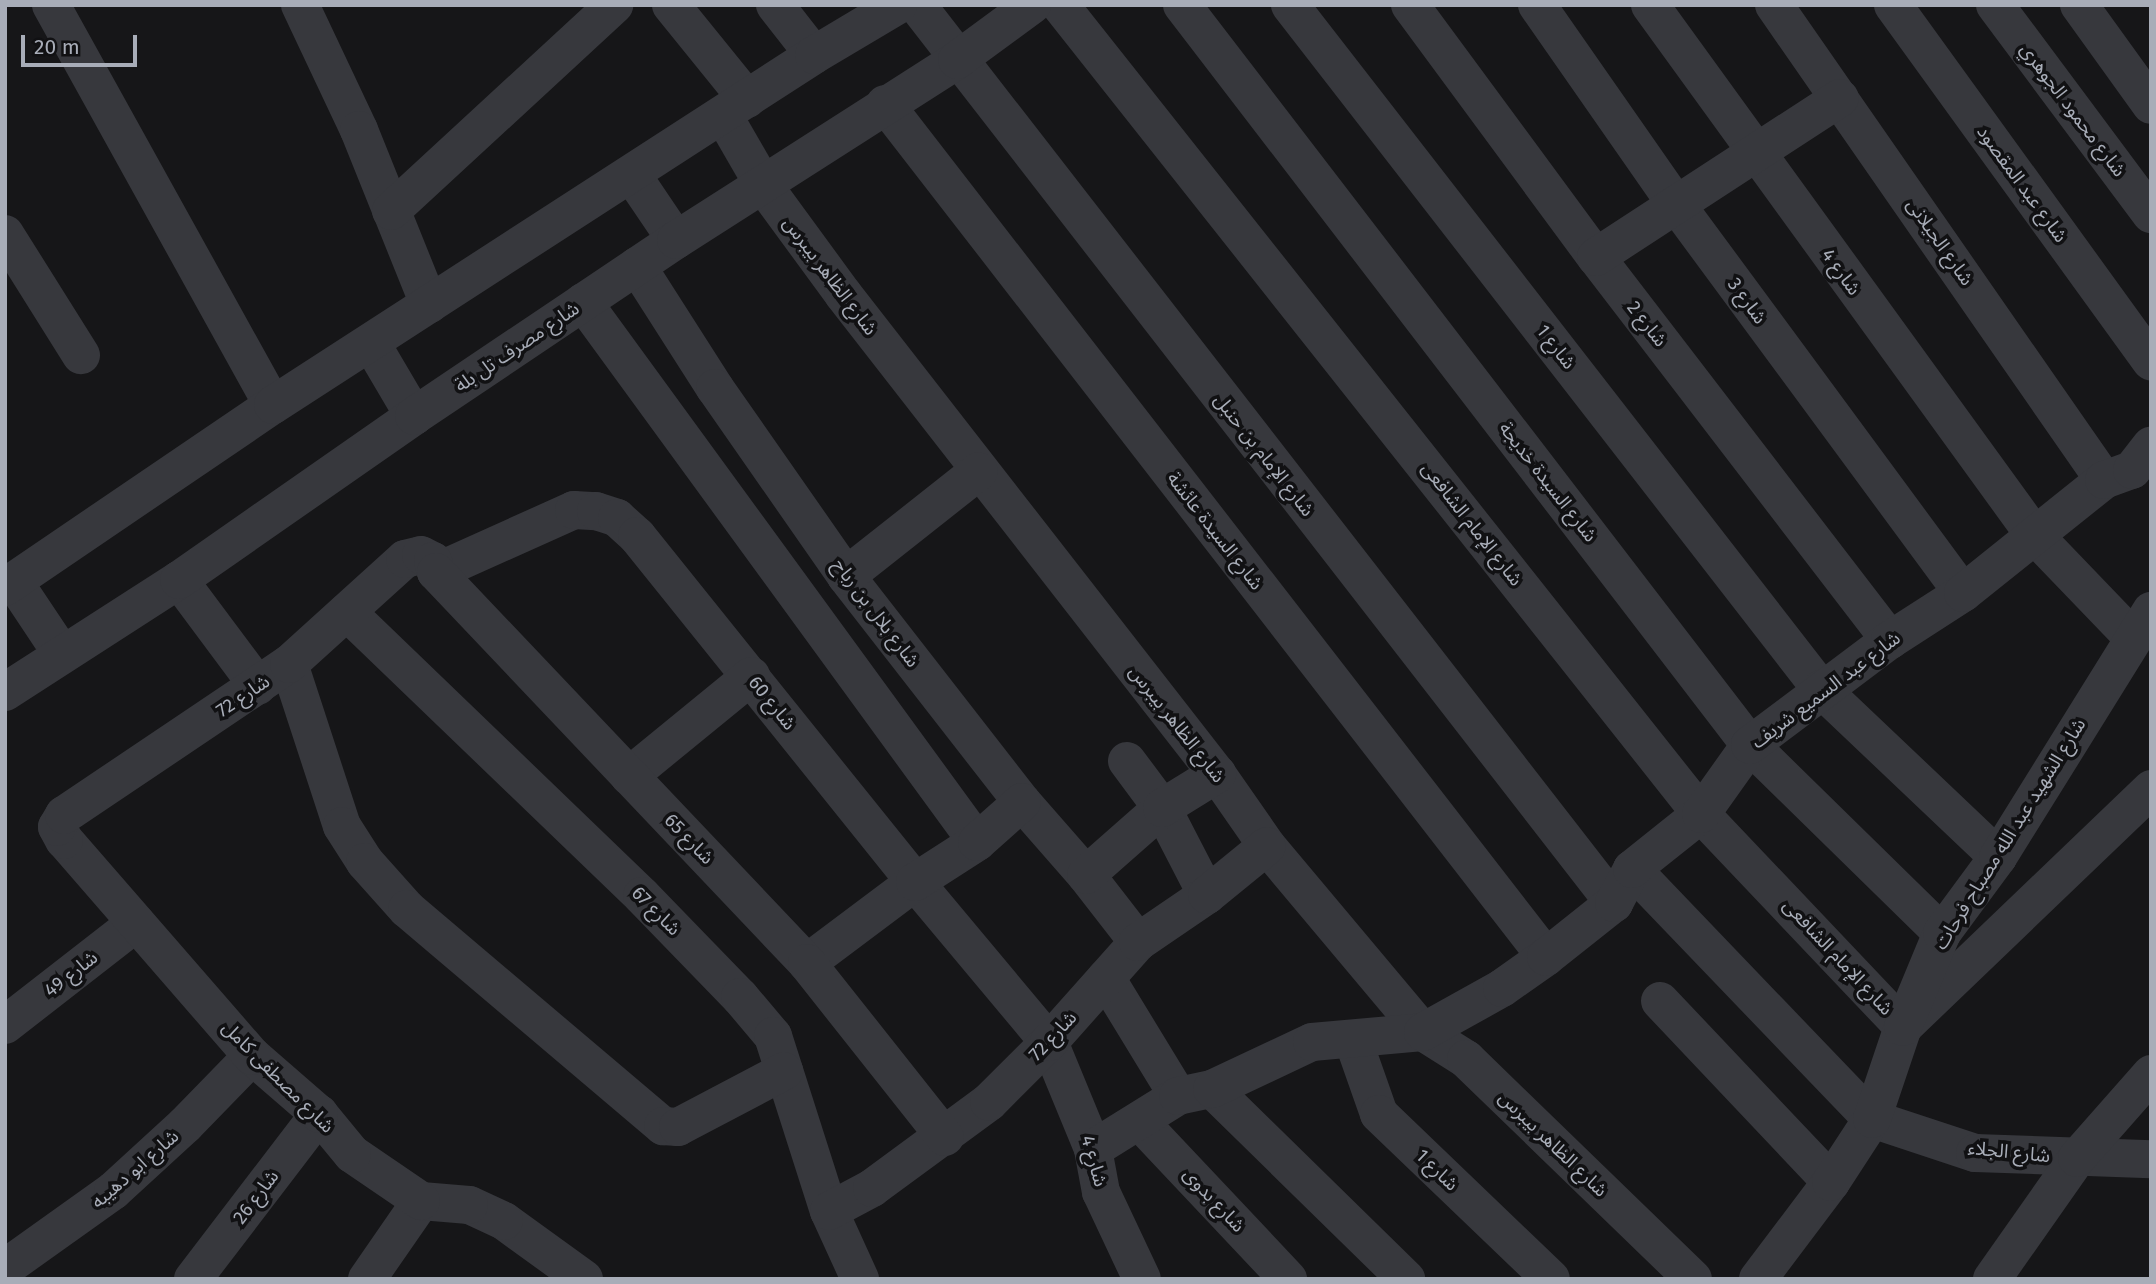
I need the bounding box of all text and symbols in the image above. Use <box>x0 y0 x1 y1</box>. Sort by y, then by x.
scale bar <box>24 21 140 65</box>
text: 20 m <box>34 34 80 60</box>
street label: شارع محمود الجوهري <box>2015 39 2131 181</box>
street label: شارع عبد المقصود <box>1972 121 2072 247</box>
street label: شارع الجيلانى <box>1902 194 1978 290</box>
street label: شارع الظاهر بيبرس <box>778 212 882 340</box>
street label: شارع 4 <box>1816 244 1866 300</box>
street label: شارع 3 <box>1723 273 1771 329</box>
street label: شارع مصرف تل بلة <box>450 297 584 397</box>
street label: شارع 2 <box>1622 297 1672 351</box>
street label: شارع 1 <box>1532 320 1580 374</box>
street label: شارع الإمام بن حنبل <box>1209 389 1319 521</box>
street label: شارع السيدة خديجة <box>1494 417 1602 547</box>
street label: شارع الإمام الشافعى <box>1417 458 1527 590</box>
street label: شارع السيدة عائشة <box>1162 468 1268 594</box>
street label: شارع بلال بن رباح <box>828 554 924 672</box>
street label: شارع عبد السميع شريف <box>1747 627 1905 753</box>
street label: شارع الظاهر بيبرس <box>1124 661 1230 787</box>
street label: شارع 72 <box>212 670 274 722</box>
street label: شارع 60 <box>743 671 801 735</box>
street label: شارع الشهيد عبد الله مصباح فرحات <box>1929 714 2091 954</box>
street label: شارع 65 <box>659 809 719 869</box>
street label: شارع 67 <box>627 882 685 940</box>
street label: شارع الإمام الشافعى <box>1778 894 1898 1020</box>
street label: شارع 49 <box>40 946 102 1002</box>
street label: شارع 72 <box>1024 1006 1082 1066</box>
street label: شارع مصطفى كامل <box>217 1016 339 1138</box>
street label: شارع الظاهر بيبرس <box>1494 1086 1612 1202</box>
street label: شارع ابو دهيبه <box>87 1125 183 1213</box>
street label: شارع 4 <box>1076 1133 1112 1189</box>
street label: شارع الجلاء <box>1967 1136 2051 1168</box>
street label: شارع 1 <box>1411 1144 1463 1196</box>
street label: شارع بدوى <box>1178 1163 1250 1237</box>
street label: شارع 26 <box>228 1166 284 1228</box>

